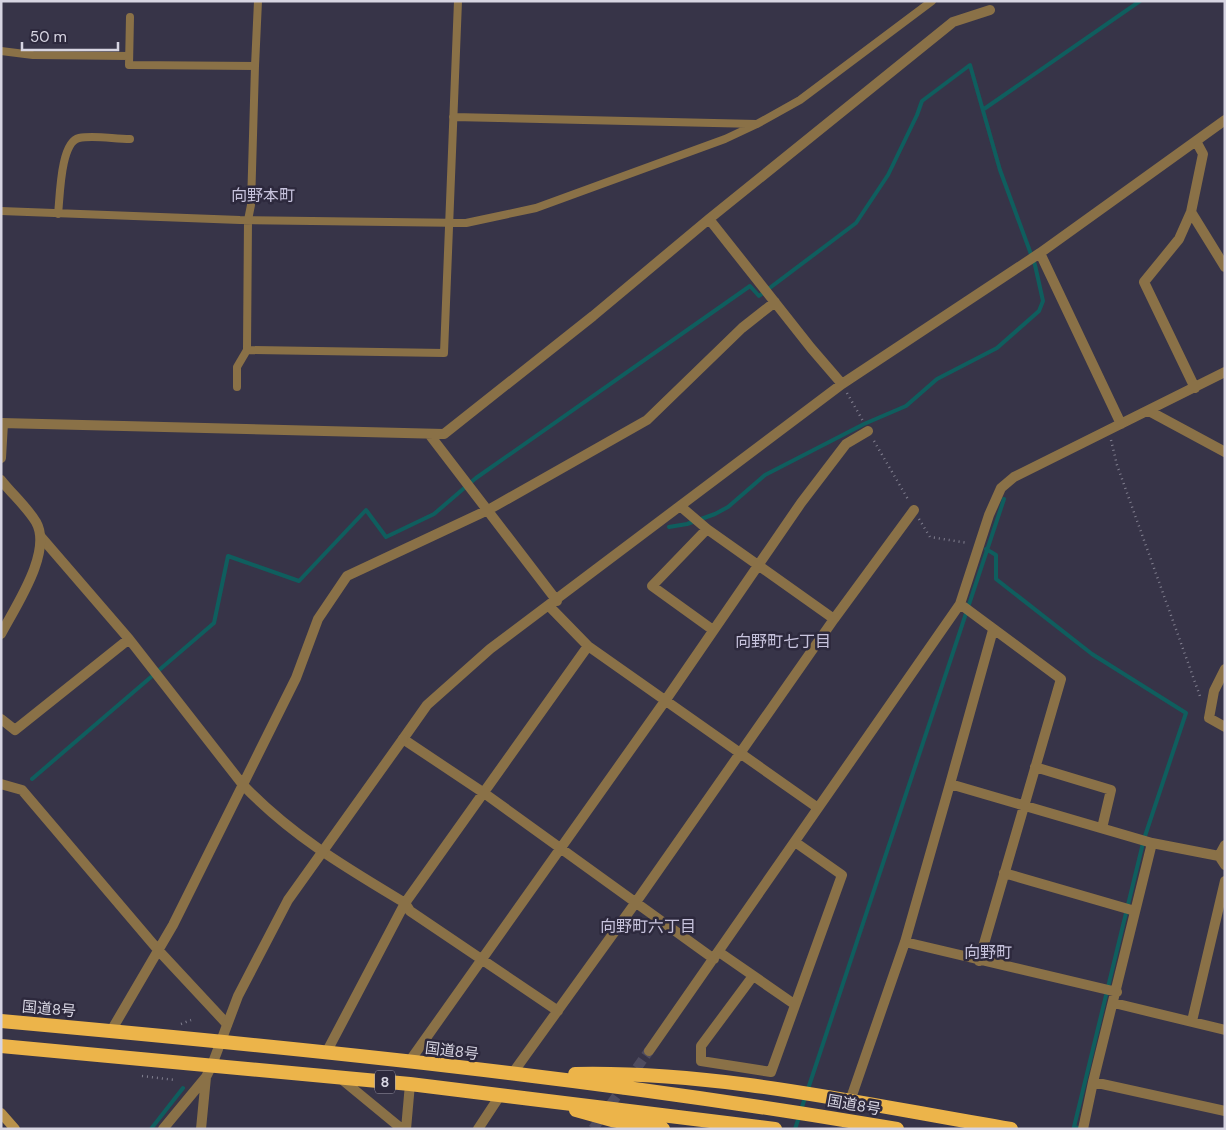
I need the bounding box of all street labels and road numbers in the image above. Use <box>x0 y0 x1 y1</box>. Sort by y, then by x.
street label: 国道8号 <box>21 997 77 1021</box>
street label: 国道8号 <box>424 1038 480 1064</box>
road number: 8 <box>375 1070 395 1094</box>
street label: 国道8号 <box>826 1090 882 1120</box>

